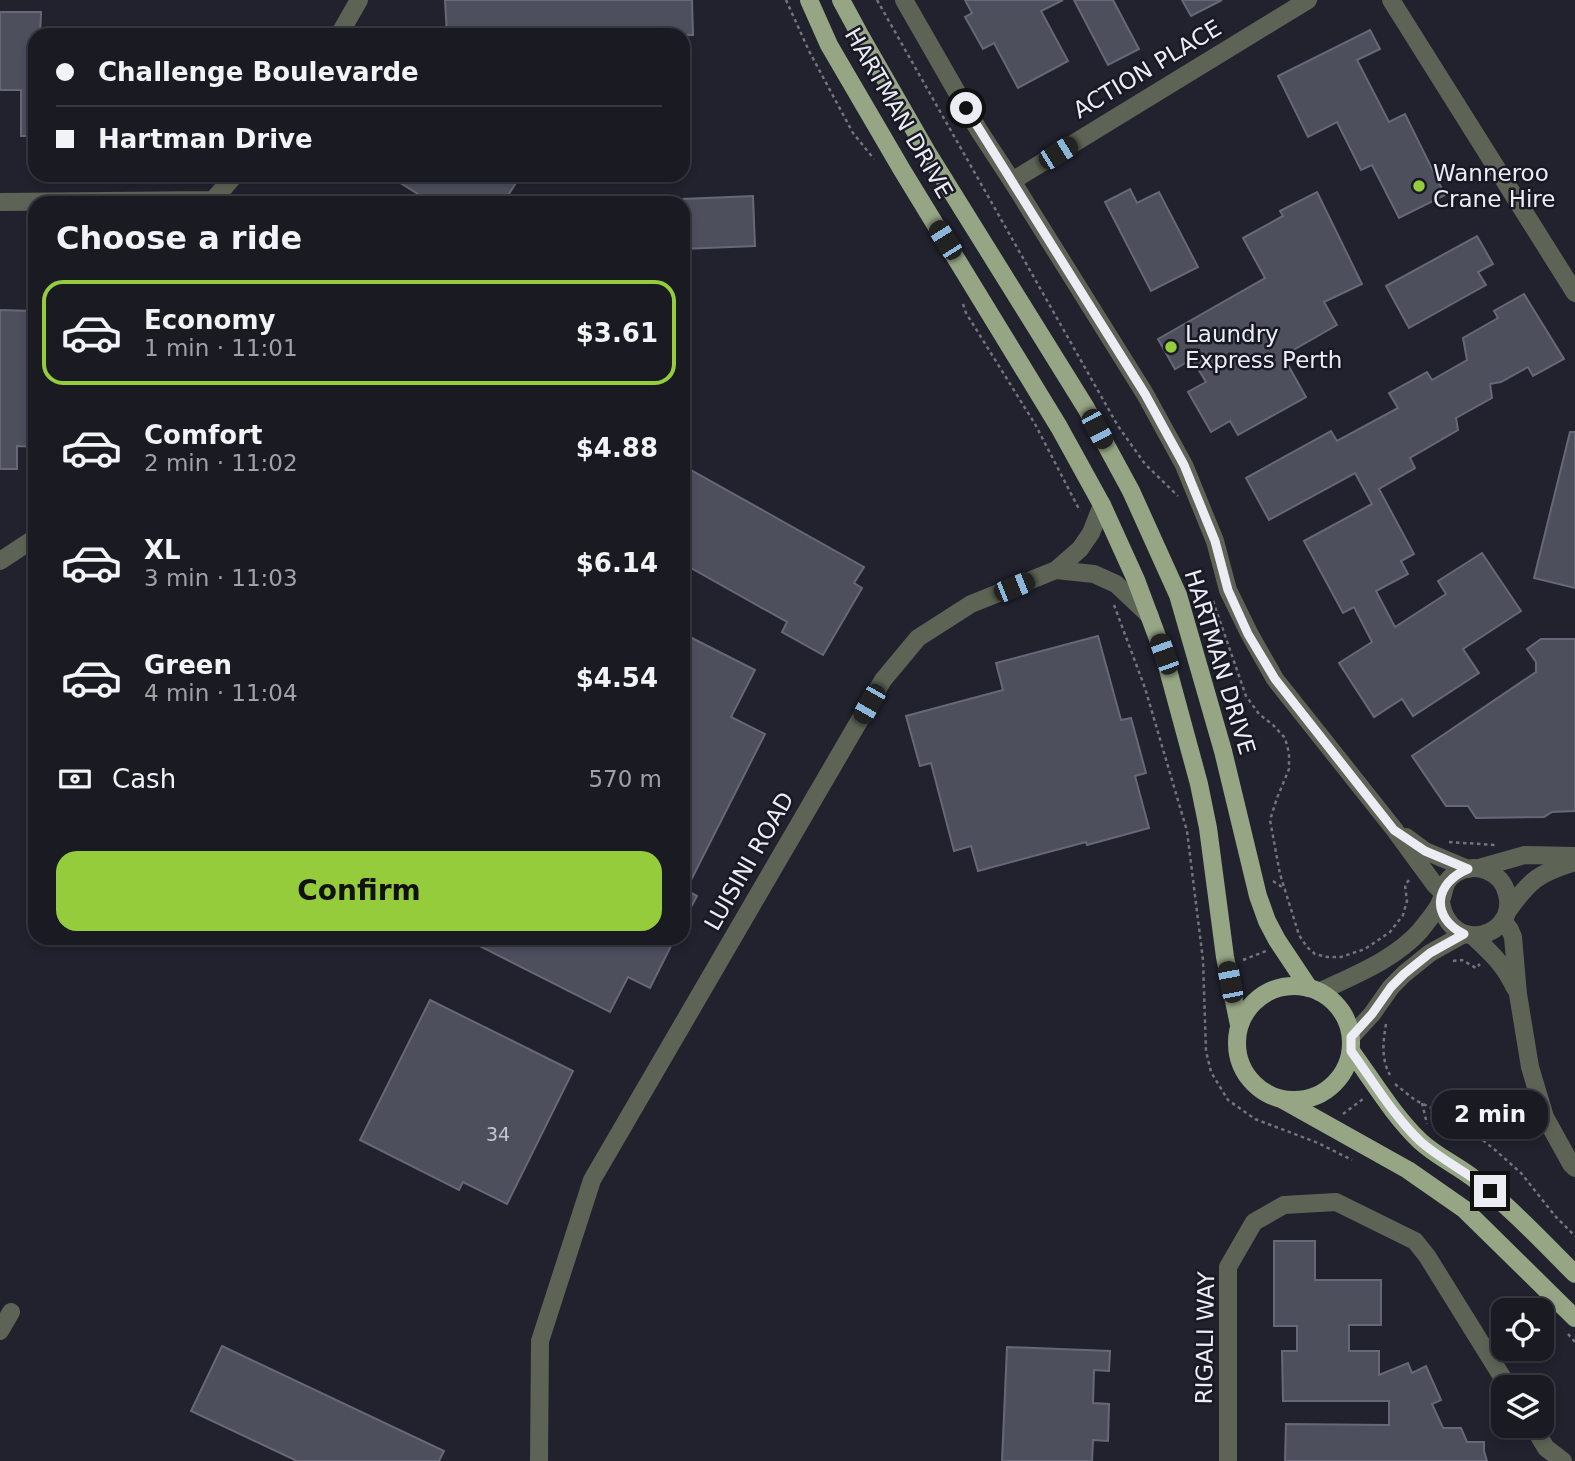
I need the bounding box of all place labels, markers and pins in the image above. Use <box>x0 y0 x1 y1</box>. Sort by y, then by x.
place label: Wanneroo Crane Hire <box>1433 160 1555 212</box>
marker: Wanneroo Crane Hire <box>1411 178 1427 194</box>
place label: Laundry Express Perth <box>1185 321 1342 373</box>
marker: Laundry Express Perth <box>1163 339 1179 355</box>

